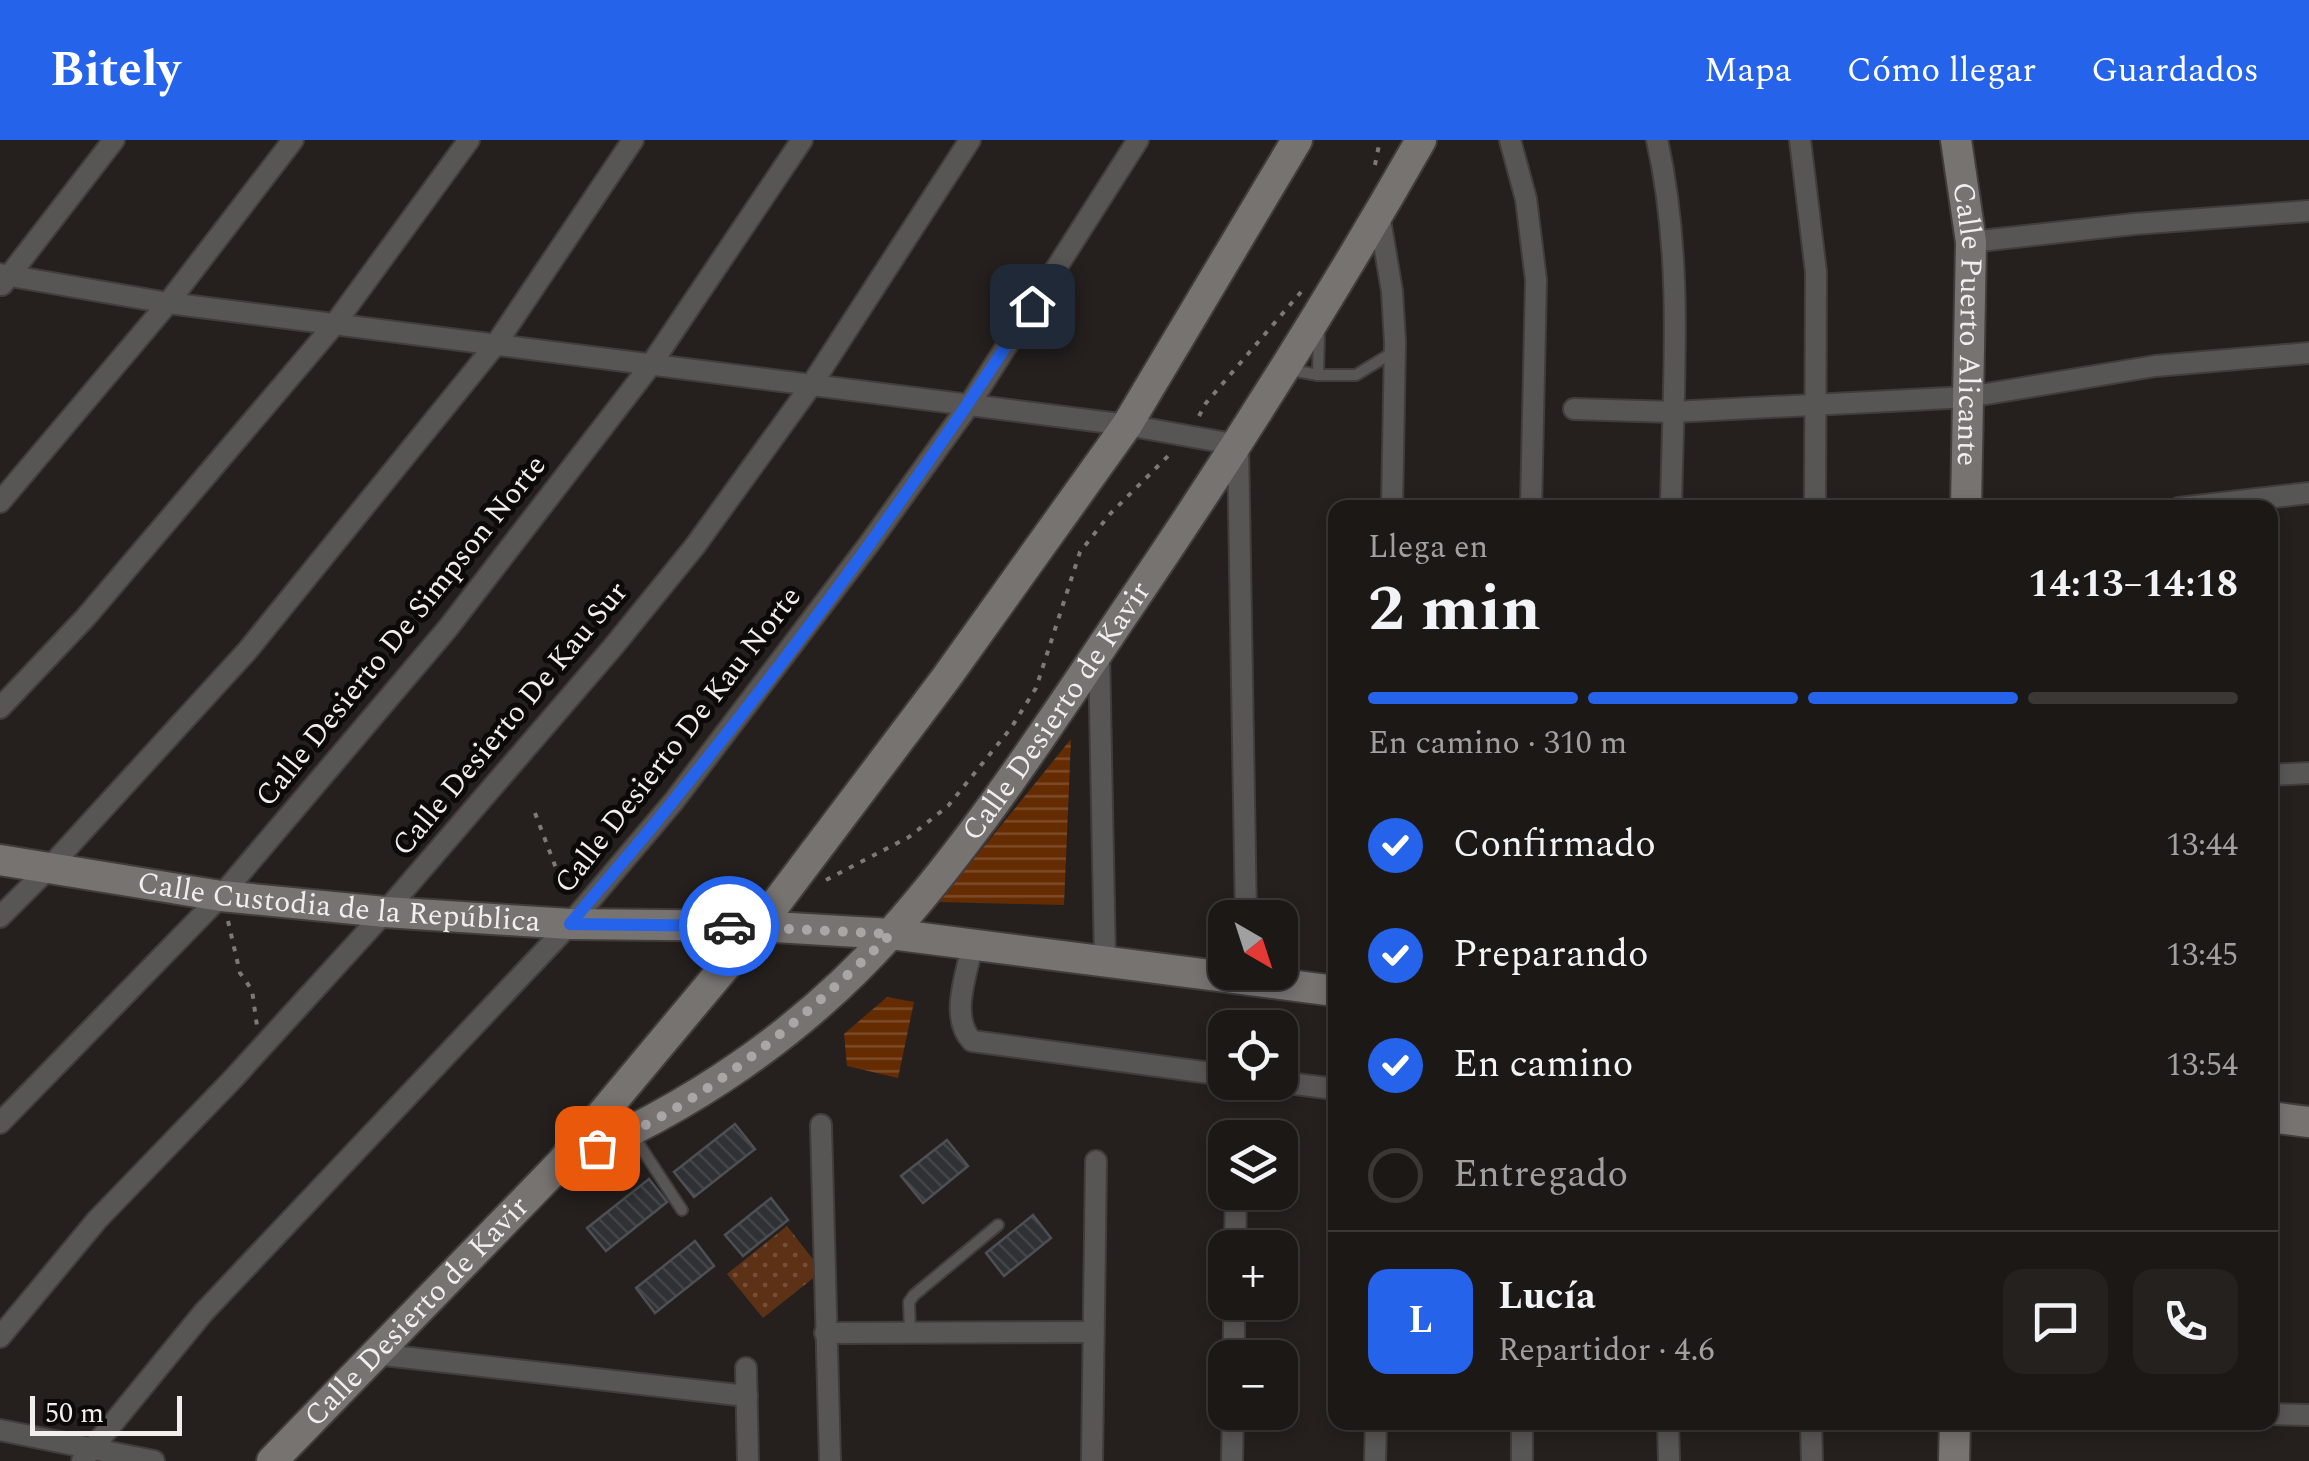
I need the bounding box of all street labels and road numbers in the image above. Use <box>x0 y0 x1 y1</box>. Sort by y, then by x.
street label: Calle Puerto Alicante <box>1939 179 1994 467</box>
street label: Calle Desierto De Simpson Norte <box>244 445 558 817</box>
street label: Calle Desierto De Kau Sur <box>381 571 639 867</box>
street label: Calle Desierto de Kavir <box>950 572 1163 851</box>
street label: Calle Desierto De Kau Norte <box>543 576 813 904</box>
street label: Calle Custodia de la República <box>134 860 542 945</box>
street label: Calle Desierto de Kavir <box>293 1185 540 1438</box>

